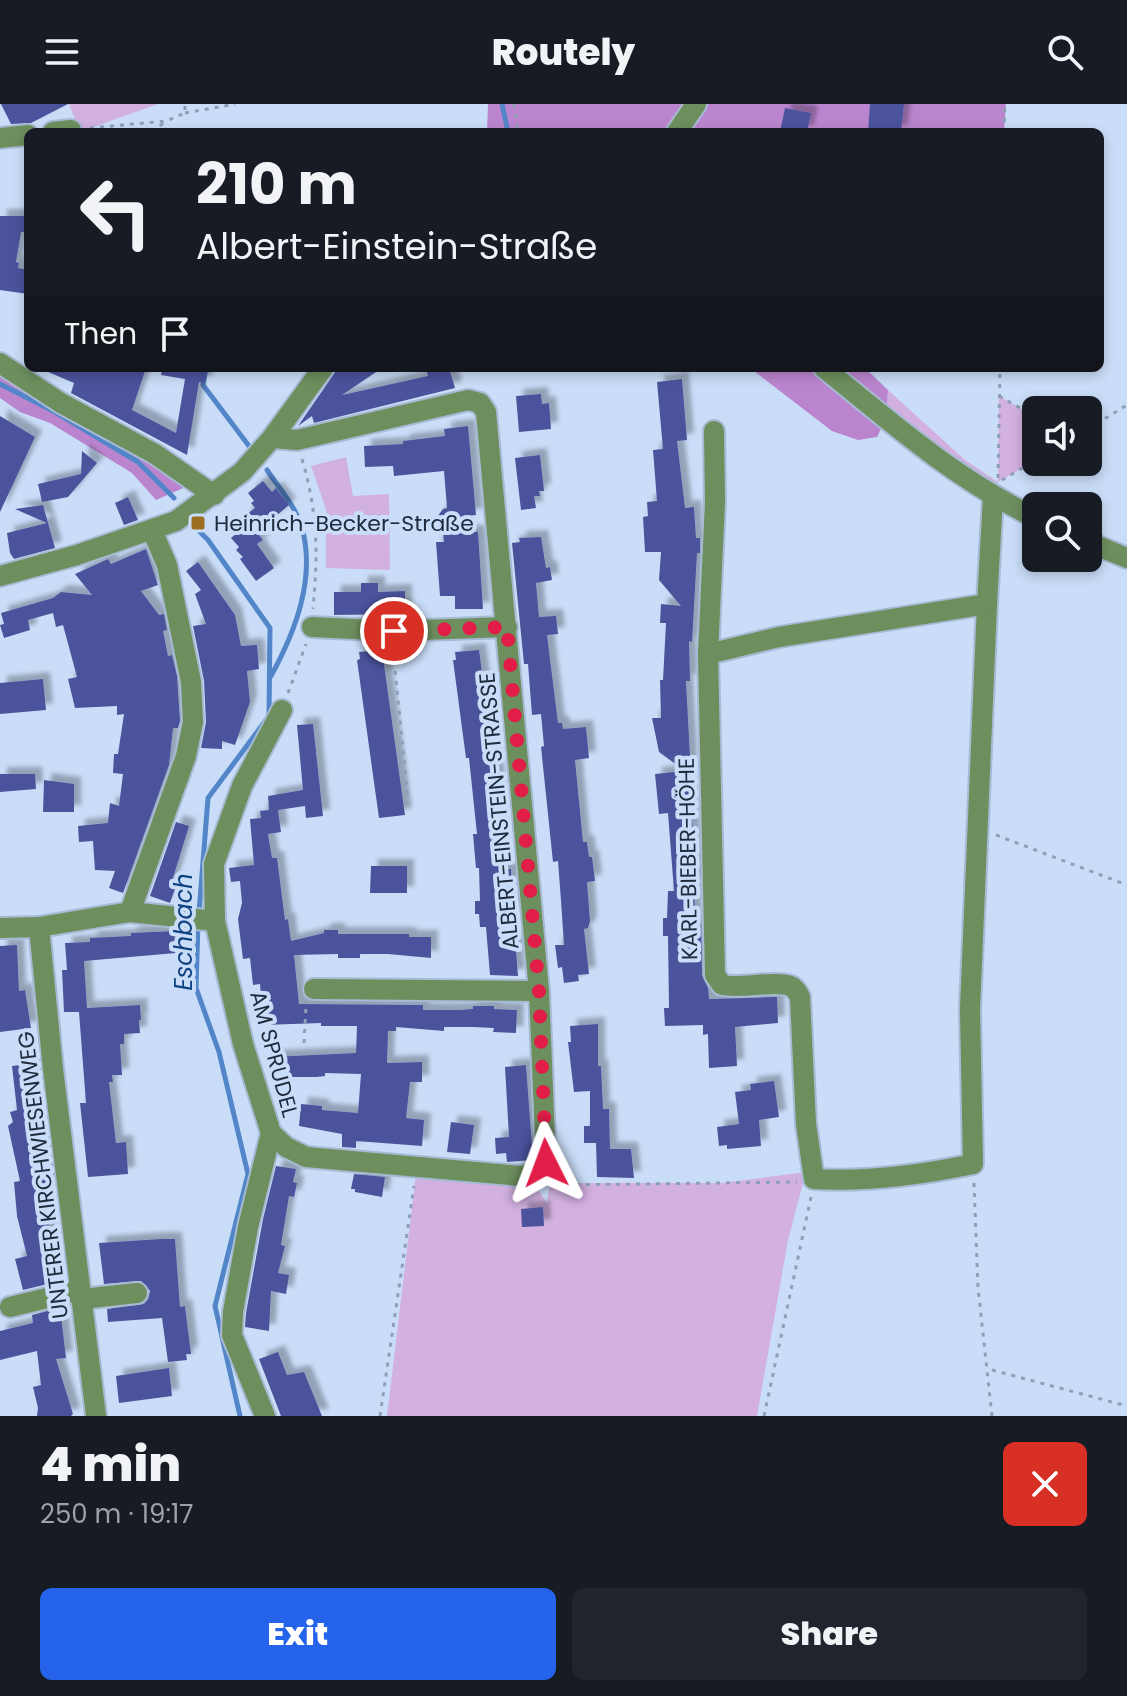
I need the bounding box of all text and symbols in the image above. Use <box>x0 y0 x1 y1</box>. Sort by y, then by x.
text: Routely <box>492 27 635 78</box>
icon: menu <box>40 30 84 74</box>
icon: search <box>1043 30 1087 74</box>
text: 210 m <box>196 145 357 224</box>
icon: left <box>64 160 168 264</box>
text: Albert-Einstein-Straße <box>196 221 597 272</box>
text: Then <box>64 312 137 355</box>
icon: arrive <box>153 312 197 356</box>
map controls <box>1022 396 1102 572</box>
button: sound <box>1022 396 1102 476</box>
button: search <box>1022 492 1102 572</box>
place label: Heinrich-Becker-Straße <box>214 508 474 539</box>
marker: Heinrich-Becker-Straße <box>189 514 207 532</box>
pin <box>360 597 428 665</box>
icon: arrive <box>372 609 416 653</box>
street label: ALBERT-EINSTEIN-STRASSE <box>471 671 527 951</box>
street label: KARL-BIEBER-HÖHE <box>671 757 705 961</box>
water label: Eschbach <box>167 873 200 991</box>
street label: AM SPRUDEL <box>242 987 306 1121</box>
street label: UNTERER KIRCHWIESENWEG <box>10 1030 76 1320</box>
position arrow <box>504 1121 588 1205</box>
text: 4 min <box>40 1431 181 1498</box>
button: close <box>1003 1442 1087 1526</box>
text: 250 m · 19:17 <box>40 1496 193 1532</box>
button: Exit <box>40 1588 556 1680</box>
button: Share <box>572 1588 1087 1680</box>

